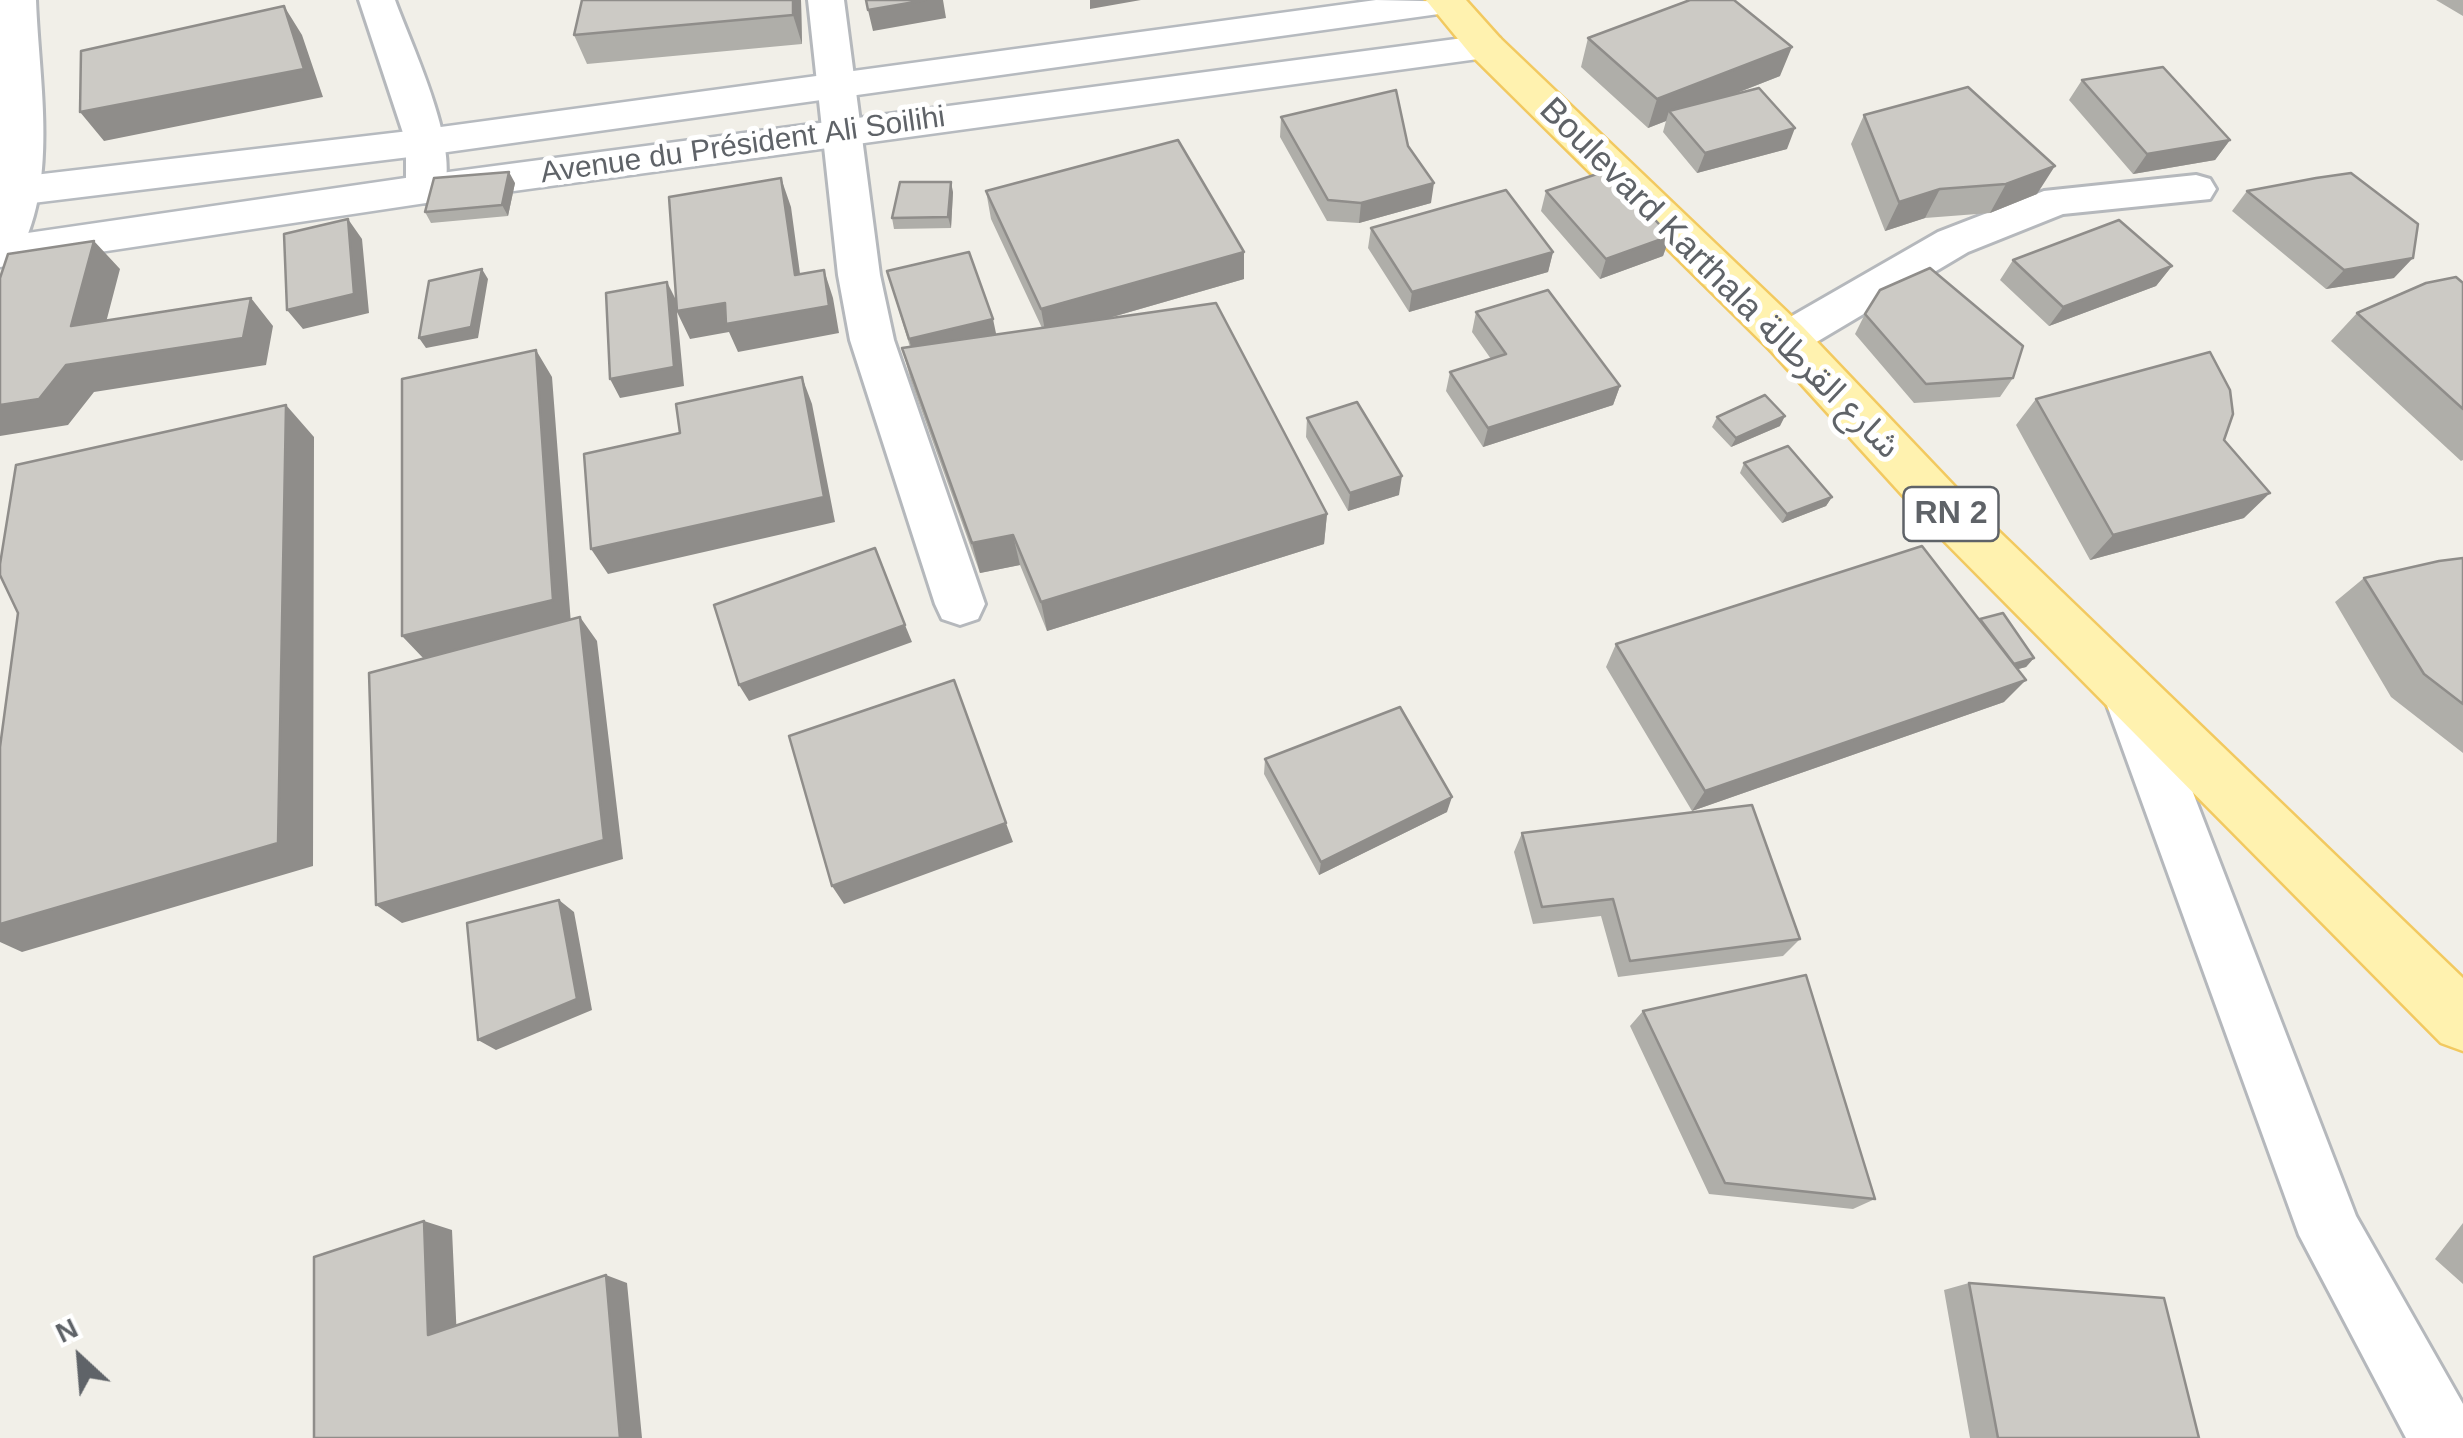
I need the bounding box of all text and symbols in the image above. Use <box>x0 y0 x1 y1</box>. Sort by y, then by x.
street label: Boulevard Karthala شارع القرطالة <box>1530 90 1908 468</box>
street label: Avenue du Président Ali Soilihi <box>538 100 948 192</box>
road number: RN 2 <box>1904 487 1998 541</box>
north arrow <box>30 1308 130 1408</box>
text: N <box>51 1312 83 1349</box>

